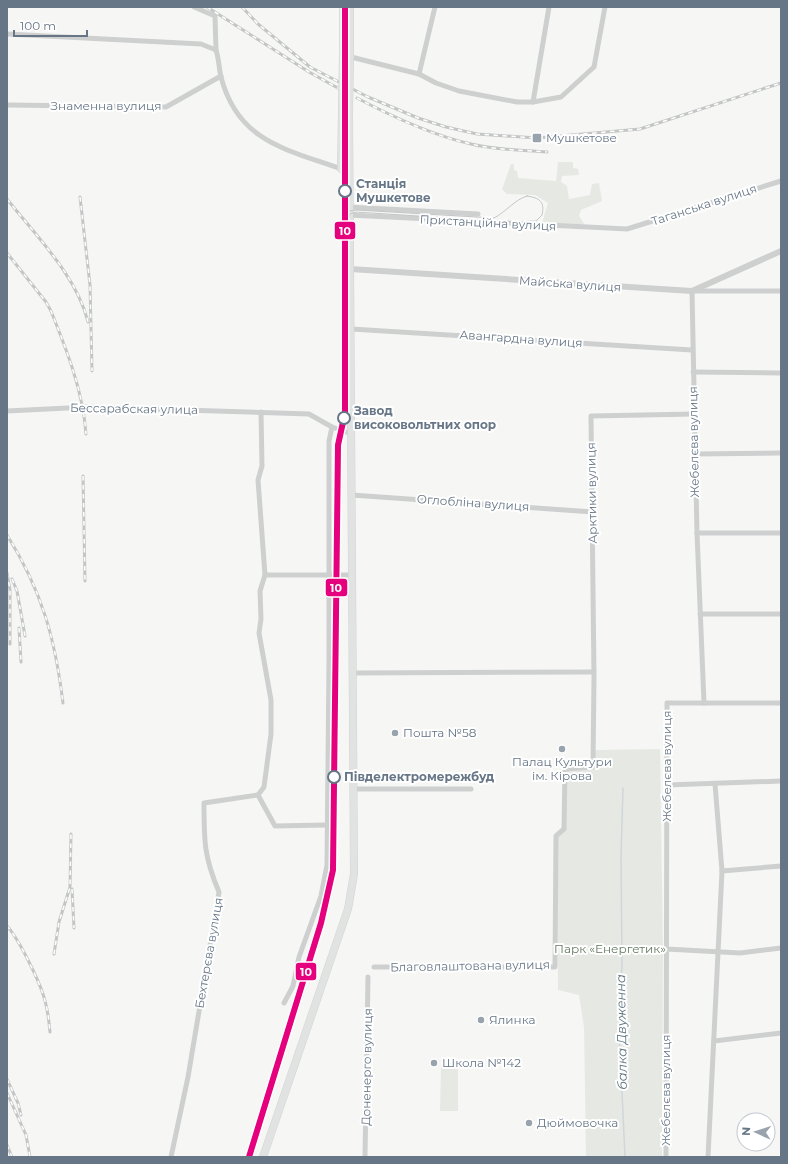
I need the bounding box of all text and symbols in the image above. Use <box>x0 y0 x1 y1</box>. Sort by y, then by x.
scale bar <box>14 12 87 38</box>
text: 100 m <box>20 18 56 33</box>
street label: Знаменна вулиця <box>51 98 161 113</box>
place label: Мушкетове <box>546 130 617 145</box>
marker: Мушкетове <box>531 132 543 144</box>
place label: Станція Мушкетове <box>356 176 431 205</box>
street label: Таганська вулиця <box>649 180 758 229</box>
marker: Станція Мушкетове <box>338 184 352 198</box>
street label: Пристанційна вулиця <box>419 211 557 234</box>
line badge: 10 <box>334 221 356 240</box>
text: 10 <box>339 224 351 238</box>
street label: Майська вулиця <box>518 272 622 295</box>
street label: Авангардна вулиця <box>459 327 583 350</box>
street label: Жебелєва вулиця <box>685 386 702 498</box>
street label: Бессарабская улица <box>70 400 198 417</box>
place label: Завод високовольтних опор <box>353 403 496 432</box>
marker: Завод високовольтних опор <box>337 411 351 425</box>
street label: Арктики вулиця <box>583 442 600 544</box>
street label: Оглобліна вулиця <box>416 491 530 514</box>
line badge: 10 <box>325 578 348 597</box>
text: 10 <box>330 581 342 595</box>
street label: Жебелєва вулиця <box>659 710 674 822</box>
place label: Пошта №58 <box>403 725 477 740</box>
marker: Пошта №58 <box>390 728 400 738</box>
marker: Палац Культури ім. Кірова <box>557 744 567 754</box>
place label: Палац Культури ім. Кірова <box>512 754 612 783</box>
place label: Півделектромережбуд <box>344 769 495 784</box>
marker: Півделектромережбуд <box>327 770 341 784</box>
street label: Бехтерєва вулиця <box>191 896 226 1010</box>
park label: Парк «Енергетик» <box>554 941 666 956</box>
street label: Благовлаштована вулиця <box>390 957 550 974</box>
line badge: 10 <box>295 962 317 981</box>
text: 10 <box>300 965 312 979</box>
water label: балка Двуженна <box>612 974 630 1090</box>
street label: Доненерго вулиця <box>358 1008 375 1126</box>
place label: Ялинка <box>489 1012 536 1027</box>
marker: Ялинка <box>476 1015 486 1025</box>
street label: Жебелєва вулиця <box>658 1034 673 1146</box>
place label: Школа №142 <box>442 1055 521 1070</box>
marker: Школа №142 <box>429 1058 439 1068</box>
north arrow <box>736 1112 776 1152</box>
place label: Дюймовочка <box>537 1115 618 1130</box>
marker: Дюймовочка <box>524 1118 534 1128</box>
text: N <box>739 1127 753 1136</box>

